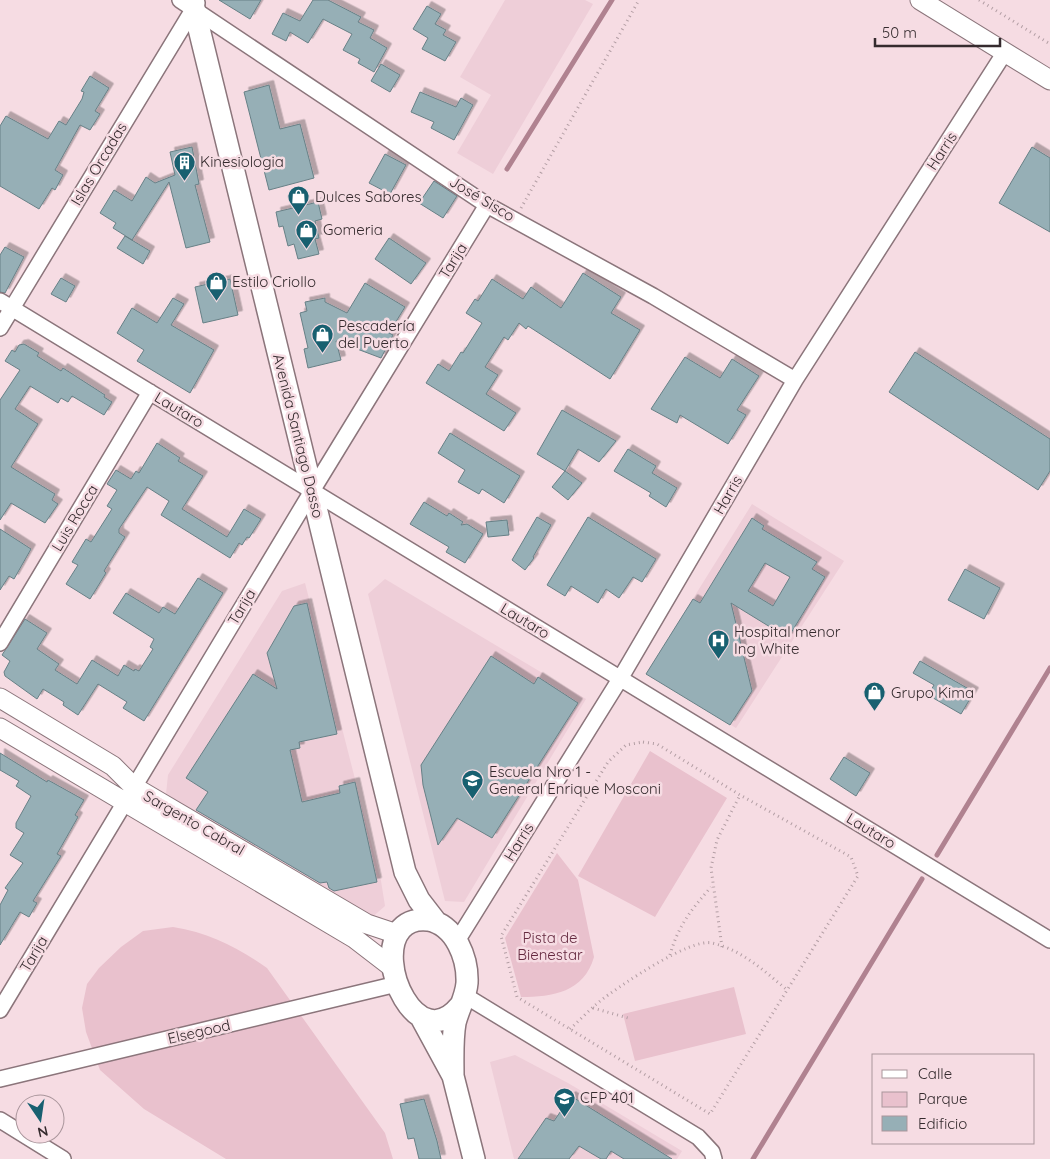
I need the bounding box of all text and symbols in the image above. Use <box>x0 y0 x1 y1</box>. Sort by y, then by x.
scale bar <box>875 15 1000 47</box>
text: 50 m <box>882 23 917 42</box>
street label: Islas Orcadas <box>66 119 131 209</box>
street label: Harris <box>922 128 961 173</box>
building icon: Kinesiologia <box>172 150 196 181</box>
place label: Kinesiologia <box>200 152 284 171</box>
street label: José Sisco <box>446 172 518 225</box>
shop icon: Dulces Sabores <box>287 185 311 216</box>
place label: Dulces Sabores <box>315 187 422 206</box>
shop icon: Gomeria <box>295 218 319 249</box>
place label: Gomeria <box>323 220 383 239</box>
street label: Tarija <box>434 239 471 282</box>
shop icon: Estilo Criollo <box>204 270 228 301</box>
place label: Estilo Criollo <box>232 272 316 291</box>
place label: Pescadería del Puerto <box>338 316 415 352</box>
shop icon: Pescadería del Puerto <box>310 323 334 354</box>
street label: Avenida Santiago Dasso <box>269 352 328 520</box>
street label: Lautaro <box>151 387 207 432</box>
street label: Harris <box>709 472 746 518</box>
street label: Luis Rocca <box>47 481 102 555</box>
street label: Tarija <box>223 585 260 628</box>
street label: Lautaro <box>497 598 553 643</box>
place label: Hospital menor Ing White <box>734 622 841 658</box>
hospital icon: Hospital menor Ing White <box>706 629 730 660</box>
shop icon: Grupo Kima <box>863 681 887 712</box>
place label: Grupo Kima <box>891 683 974 702</box>
place label: Escuela Nro 1 - General Enrique Mosconi <box>489 762 661 798</box>
school or university icon: Escuela Nro 1 - General Enrique Mosconi <box>461 769 485 800</box>
street label: Sargento Cabral <box>140 786 248 859</box>
street label: Lautaro <box>843 808 899 853</box>
street label: Harris <box>499 819 538 864</box>
park label: Pista de Bienestar <box>517 928 583 964</box>
street label: Tarija <box>15 932 52 975</box>
street label: Elsegood <box>166 1015 232 1048</box>
legend <box>872 1054 1035 1144</box>
text: Calle <box>918 1064 952 1083</box>
school or university icon: CFP 401 <box>552 1086 576 1117</box>
place label: CFP 401 <box>580 1088 634 1107</box>
text: Parque <box>918 1089 968 1108</box>
north arrow <box>15 1094 65 1144</box>
text: Edificio <box>918 1114 967 1133</box>
text: N <box>36 1122 50 1142</box>

